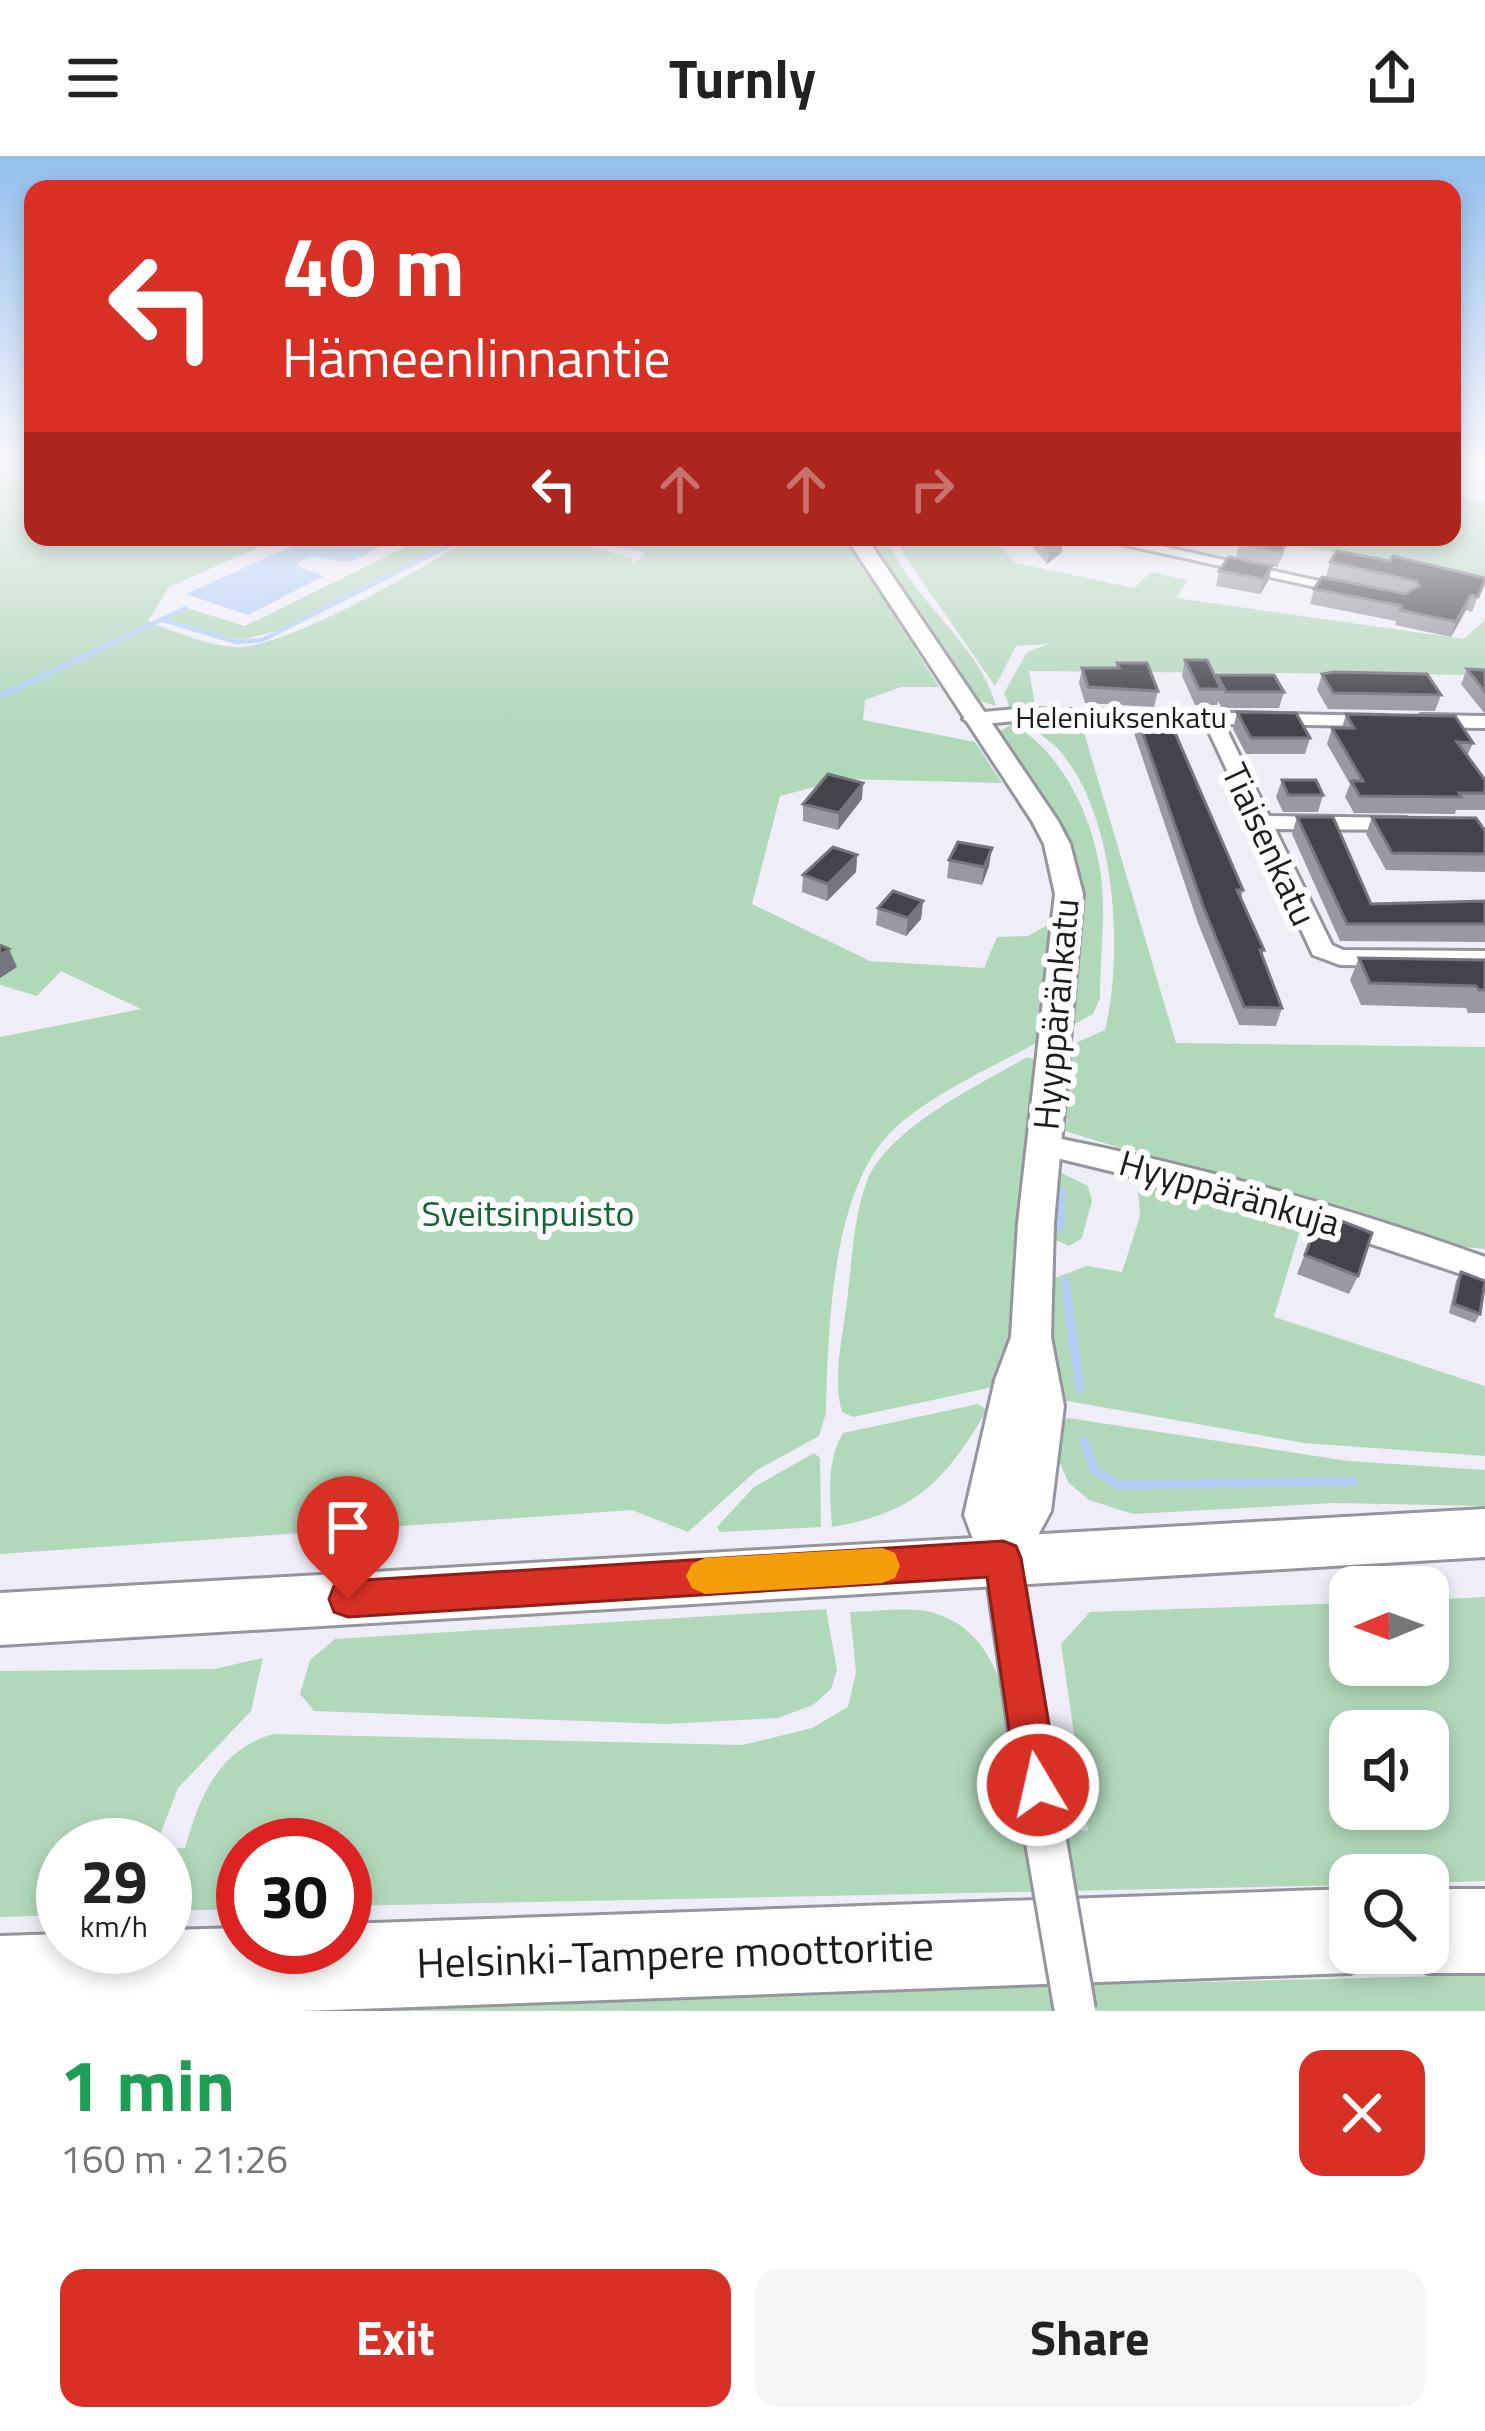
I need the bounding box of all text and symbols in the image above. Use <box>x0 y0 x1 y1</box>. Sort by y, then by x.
text: Turnly <box>669 37 816 119</box>
icon: menu <box>60 45 126 111</box>
icon: share <box>1359 45 1425 111</box>
text: 40 m <box>282 201 465 329</box>
icon: left <box>84 228 240 384</box>
text: Hämeenlinnantie <box>282 316 670 398</box>
icon: left <box>521 456 587 522</box>
icon: ahead <box>647 456 713 522</box>
icon: ahead <box>773 456 839 522</box>
icon: right <box>899 456 965 522</box>
street label: Heleniuksenkatu <box>1015 694 1227 740</box>
street label: Tiaisenkatu <box>1208 754 1332 934</box>
street label: Hyyppäränkatu <box>1018 896 1092 1132</box>
street label: Hyyppäränkuja <box>1113 1134 1347 1250</box>
park label: Sveitsinpuisto <box>421 1185 635 1240</box>
pin <box>297 1476 399 1599</box>
icon: arrive <box>315 1494 381 1560</box>
north arrow <box>1329 1566 1449 1686</box>
map controls <box>1329 1566 1449 1974</box>
button: sound <box>1329 1710 1449 1830</box>
position arrow <box>975 1722 1101 1848</box>
speed limit sign: 30 <box>216 1818 372 1974</box>
text: 29 <box>80 1835 148 1926</box>
button: search <box>1329 1854 1449 1974</box>
text: km/h <box>80 1903 148 1949</box>
street label: Helsinki-Tampere moottoritie <box>415 1912 935 1994</box>
text: 1 min <box>60 2029 235 2139</box>
button: close <box>1299 2050 1425 2176</box>
text: 160 m · 21:26 <box>60 2129 288 2188</box>
button: Exit <box>60 2269 731 2407</box>
button: Share <box>755 2269 1425 2407</box>

